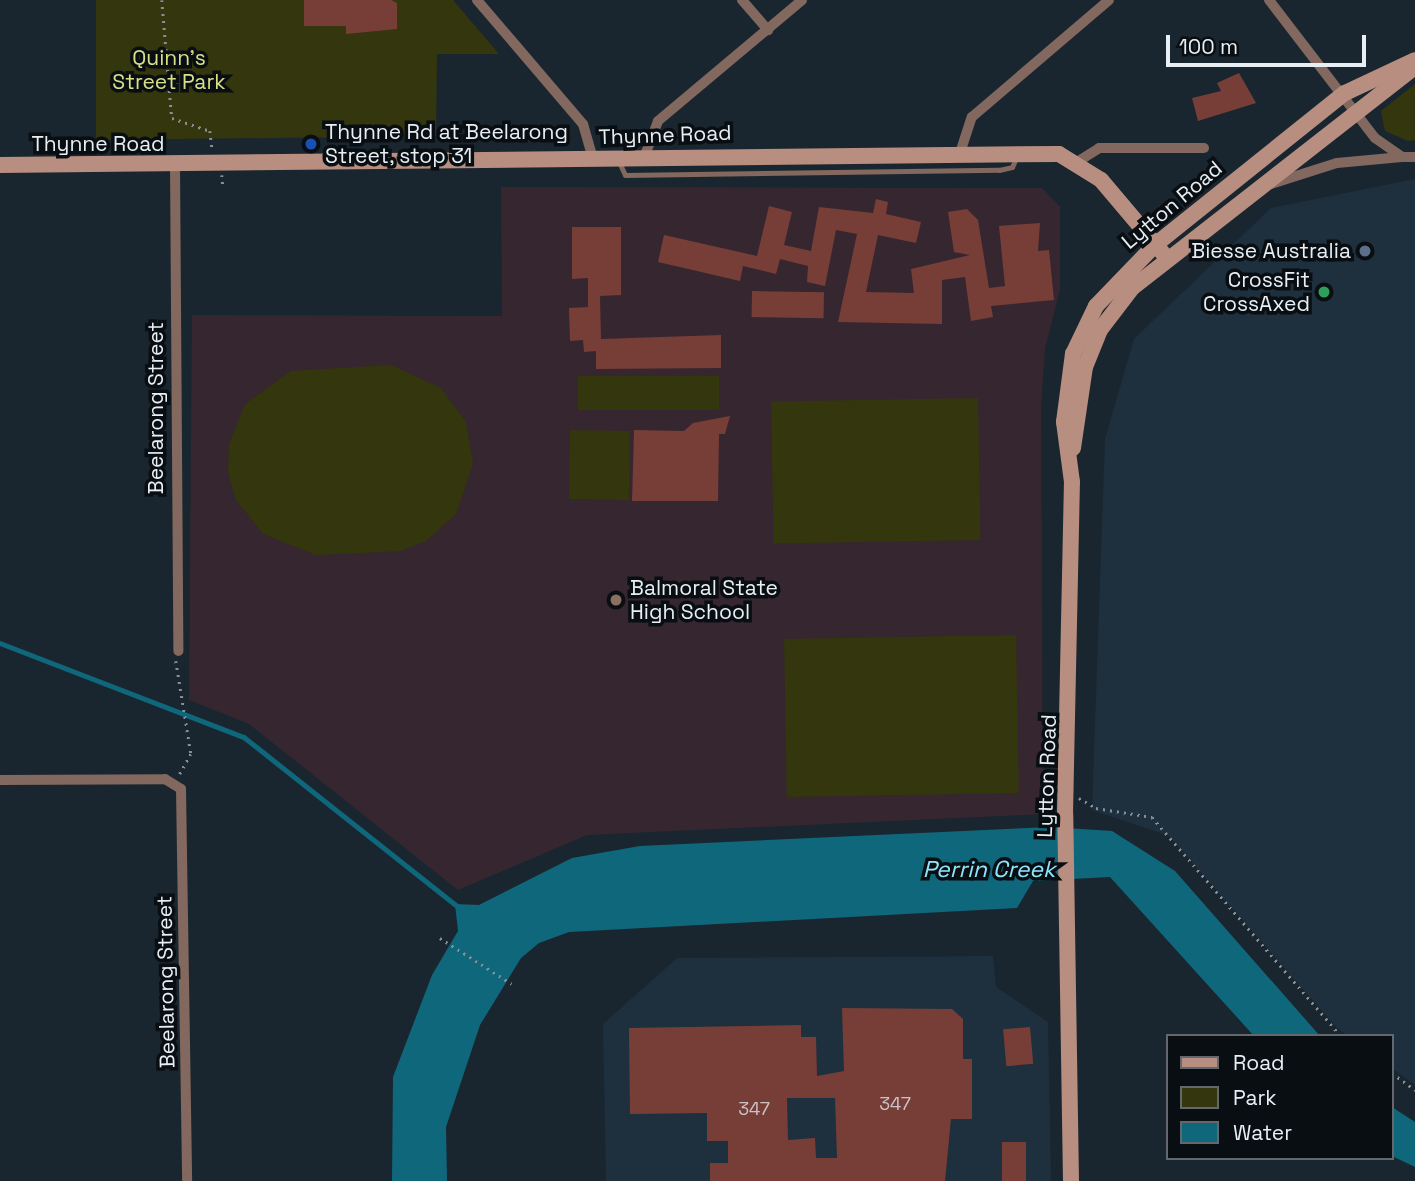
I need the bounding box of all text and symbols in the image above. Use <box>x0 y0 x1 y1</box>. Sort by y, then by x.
scale bar <box>1170 21 1370 65</box>
text: 100 m <box>1179 33 1238 60</box>
park label: Quinn's Street Park <box>112 45 226 95</box>
place label: Thynne Rd at Beelarong Street, stop 31 <box>325 119 568 169</box>
street label: Thynne Road <box>598 120 732 150</box>
street label: Thynne Road <box>31 131 165 157</box>
marker: Thynne Rd at Beelarong Street, stop 31 <box>303 136 319 152</box>
street label: Lytton Road <box>1117 156 1227 254</box>
place label: Biesse Australia <box>1191 238 1351 264</box>
marker: Biesse Australia <box>1357 243 1373 259</box>
place label: CrossFit CrossAxed <box>1203 267 1310 317</box>
marker: CrossFit CrossAxed <box>1316 284 1332 300</box>
street label: Beelarong Street <box>143 322 169 494</box>
place label: Balmoral State High School <box>630 575 778 625</box>
marker: Balmoral State High School <box>608 592 624 608</box>
street label: Lytton Road <box>1032 714 1062 838</box>
water label: Perrin Creek <box>923 855 1055 883</box>
street label: Beelarong Street <box>152 896 180 1068</box>
legend <box>1166 1034 1394 1160</box>
text: Road <box>1233 1049 1285 1076</box>
text: Park <box>1233 1084 1277 1111</box>
house number: 347 <box>879 1093 911 1115</box>
house number: 347 <box>738 1098 770 1120</box>
text: Water <box>1233 1119 1292 1146</box>

